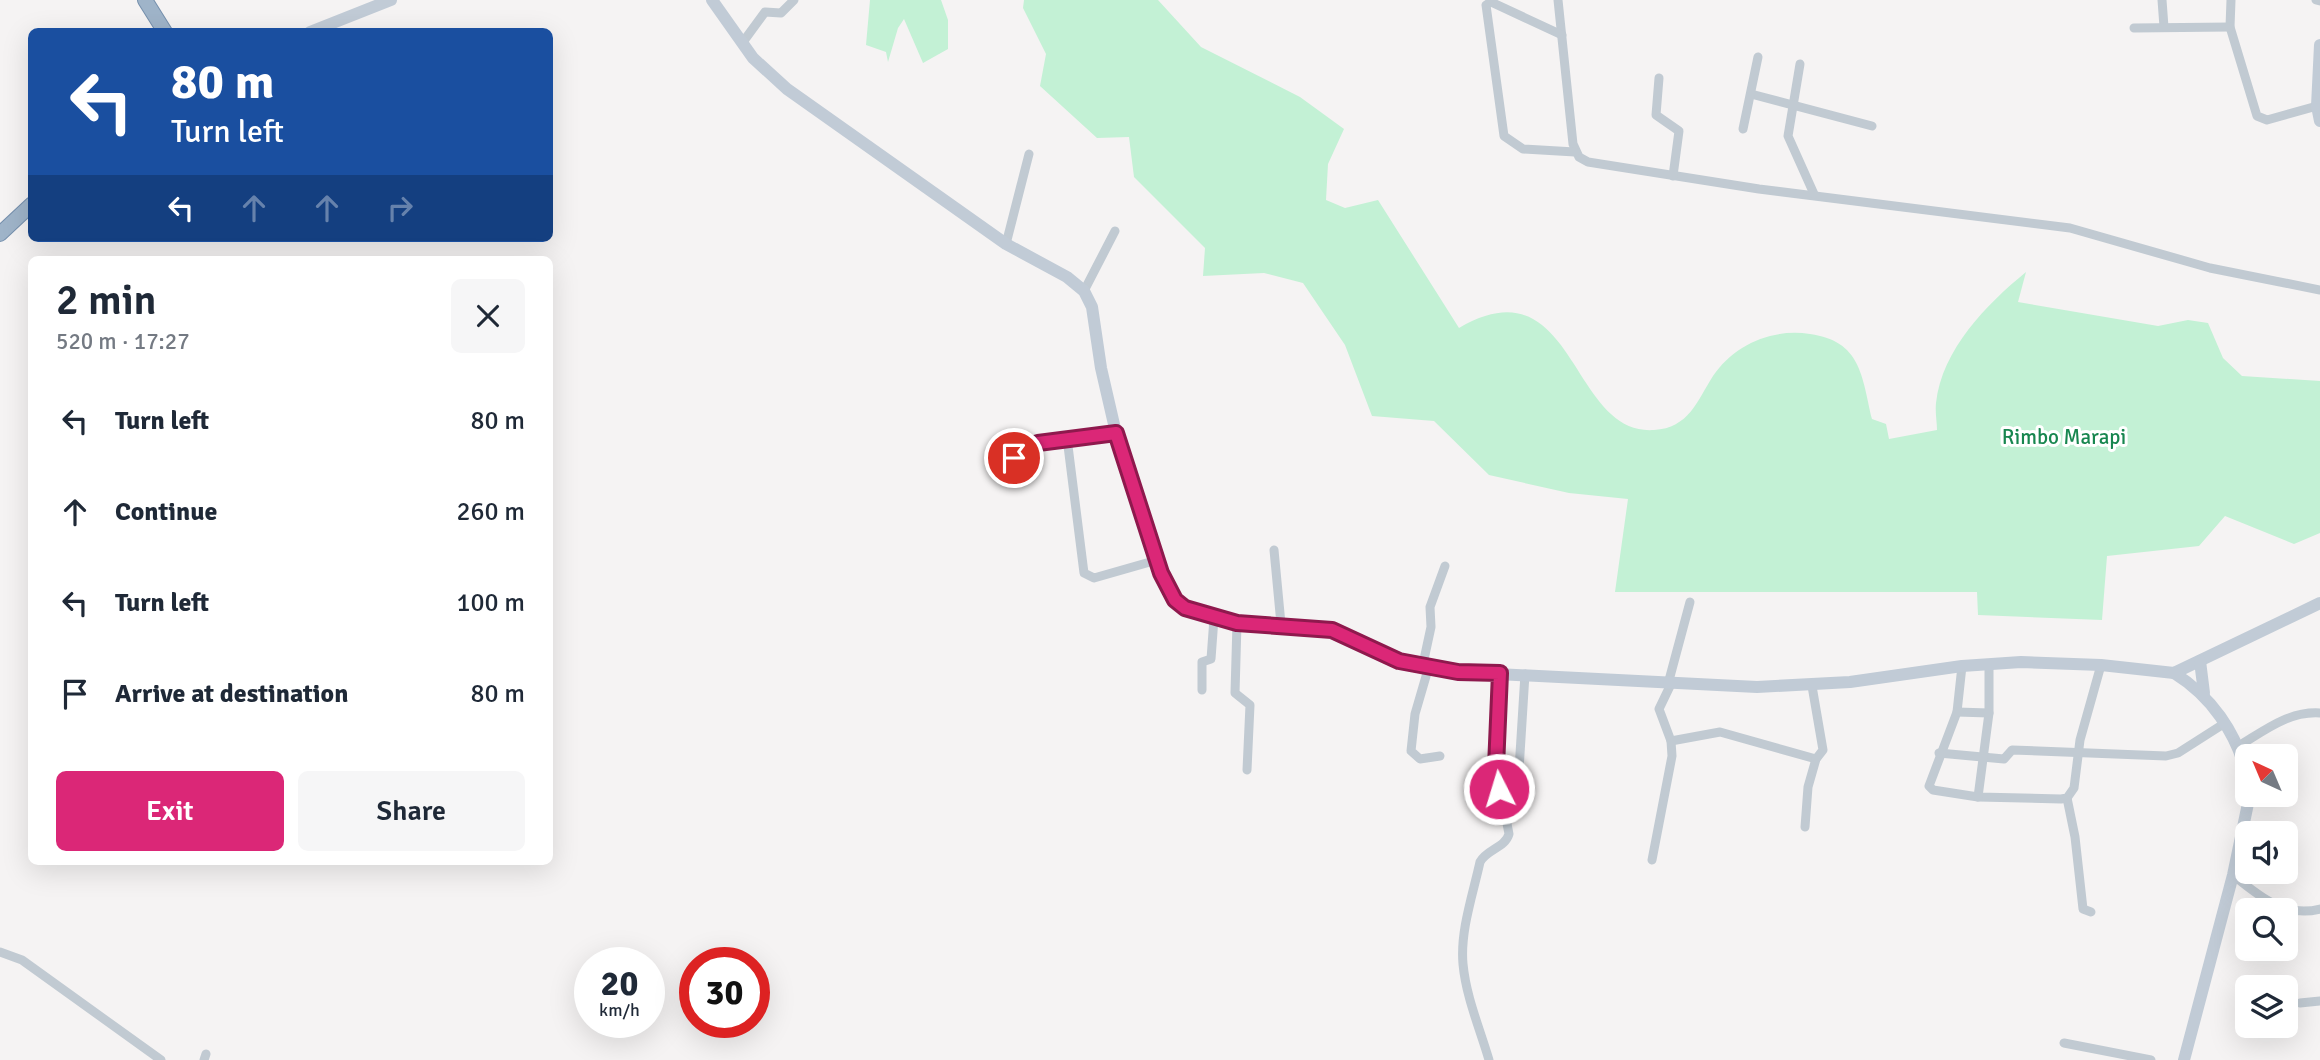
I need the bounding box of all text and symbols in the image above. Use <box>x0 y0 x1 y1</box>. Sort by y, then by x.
text: 80 m <box>171 52 274 112</box>
icon: left <box>56 56 147 147</box>
text: Turn left <box>171 112 284 151</box>
icon: left <box>162 189 200 227</box>
icon: ahead <box>235 189 273 227</box>
icon: ahead <box>308 189 346 227</box>
icon: right <box>381 189 419 227</box>
text: 2 min <box>56 275 157 326</box>
button: close <box>451 279 525 353</box>
text: 520 m · 17:27 <box>56 327 190 356</box>
icon: left <box>56 402 94 440</box>
text: Turn left <box>115 405 209 437</box>
text: 80 m <box>470 405 525 437</box>
park label: Rimbo Marapi <box>2002 424 2126 450</box>
pin <box>984 428 1044 488</box>
icon: arrive <box>995 439 1033 477</box>
icon: ahead <box>56 493 94 531</box>
text: Continue <box>115 496 217 528</box>
text: 260 m <box>456 496 525 528</box>
icon: left <box>56 584 94 622</box>
text: Turn left <box>115 587 209 619</box>
text: 100 m <box>456 587 525 619</box>
icon: arrive <box>56 675 94 713</box>
text: Arrive at destination <box>115 678 348 710</box>
text: 80 m <box>470 678 525 710</box>
north arrow <box>2235 744 2298 807</box>
map controls <box>2235 744 2298 1038</box>
position arrow <box>1462 752 1536 826</box>
button: Exit <box>56 771 284 851</box>
button: Share <box>298 771 525 851</box>
button: sound <box>2235 821 2298 884</box>
button: search <box>2235 898 2298 961</box>
speed limit sign: 30 <box>679 947 770 1038</box>
text: 20 <box>601 962 638 1005</box>
button: layers <box>2235 975 2298 1038</box>
text: km/h <box>599 999 640 1021</box>

